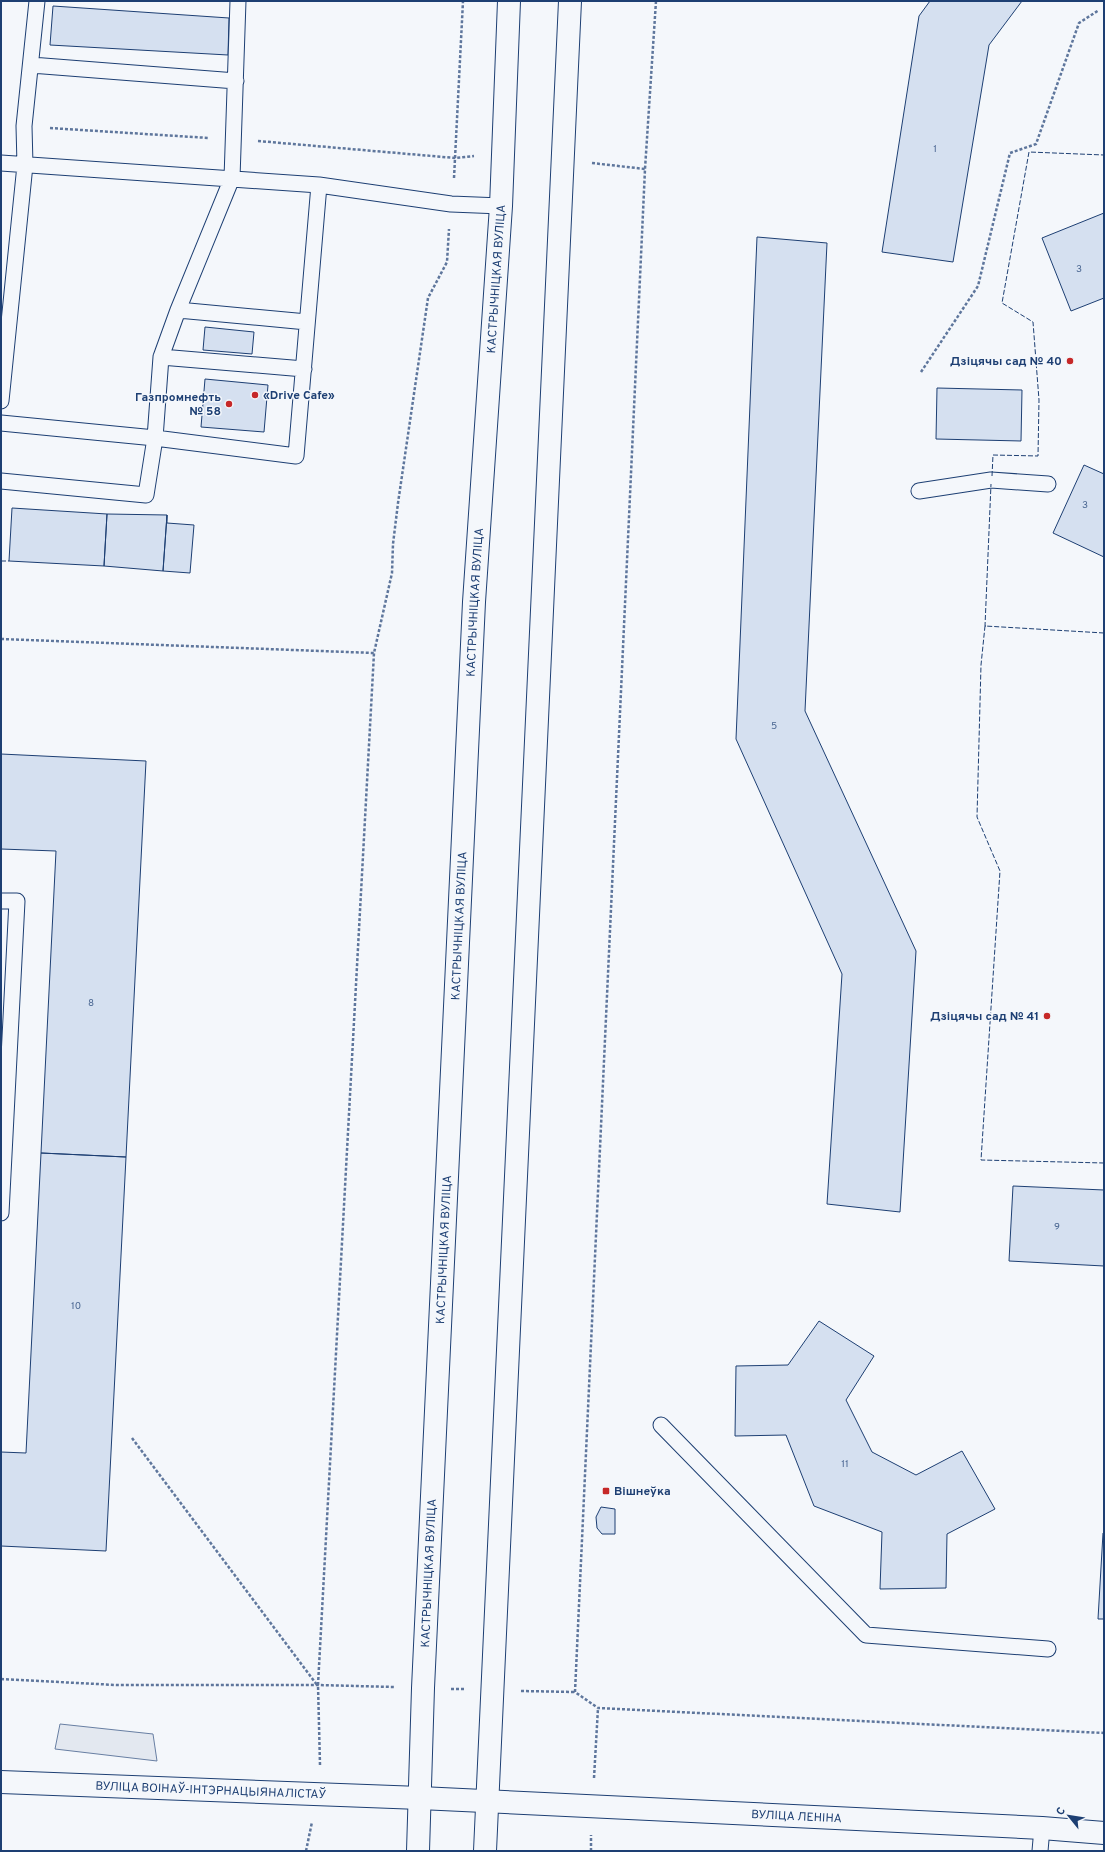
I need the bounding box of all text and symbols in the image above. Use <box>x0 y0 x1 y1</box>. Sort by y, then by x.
house number: 1 <box>933 143 937 156</box>
street label: КАСТРЫЧНІЦКАЯ ВУЛІЦА <box>484 204 510 354</box>
house number: 3 <box>1076 263 1082 276</box>
place label: Дзіцячы сад № 40 <box>950 354 1062 370</box>
marker: Дзіцячы сад № 40 <box>1065 356 1075 366</box>
place label: «Drive Cafe» <box>263 388 335 404</box>
place label: Газпромнефть № 58 <box>135 390 221 420</box>
marker: «Drive Cafe» <box>250 390 260 400</box>
marker: Газпромнефть № 58 <box>224 399 234 409</box>
house number: 3 <box>1082 499 1088 512</box>
street label: КАСТРЫЧНІЦКАЯ ВУЛІЦА <box>463 527 488 677</box>
house number: 5 <box>771 720 777 733</box>
street label: КАСТРЫЧНІЦКАЯ ВУЛІЦА <box>448 851 471 1001</box>
house number: 8 <box>88 997 94 1010</box>
place label: Дзіцячы сад № 41 <box>930 1009 1039 1025</box>
marker: Дзіцячы сад № 41 <box>1042 1011 1052 1021</box>
street label: КАСТРЫЧНІЦКАЯ ВУЛІЦА <box>433 1175 456 1324</box>
house number: 9 <box>1054 1221 1060 1234</box>
house number: 10 <box>71 1300 81 1313</box>
house number: 11 <box>841 1458 849 1471</box>
place label: Вішнеўка <box>614 1484 671 1500</box>
marker: Вішнеўка <box>601 1486 611 1496</box>
street label: КАСТРЫЧНІЦКАЯ ВУЛІЦА <box>418 1498 441 1648</box>
street label: ВУЛІЦА ВОІНАЎ-ІНТЭРНАЦЫЯНАЛІСТАЎ <box>95 1779 327 1803</box>
north arrow <box>1049 1796 1089 1836</box>
text: С <box>1053 1805 1069 1818</box>
street label: ВУЛІЦА ЛЕНІНА <box>751 1807 842 1827</box>

